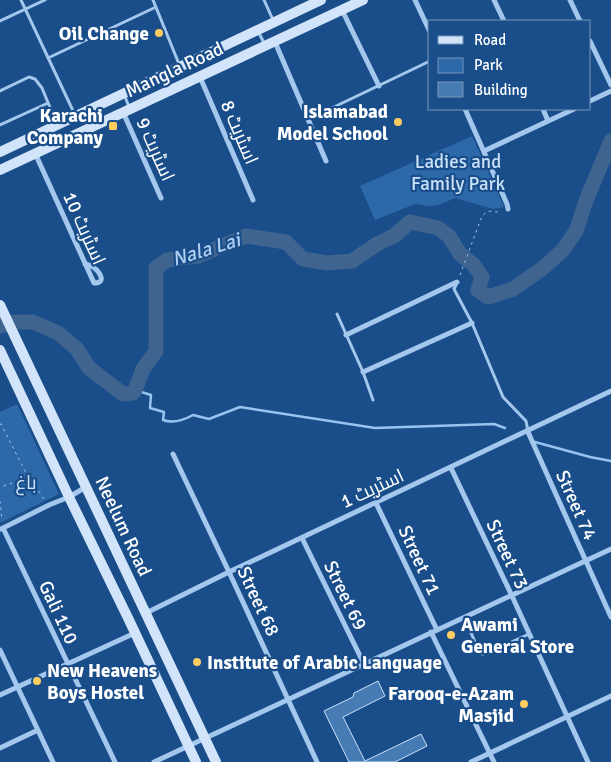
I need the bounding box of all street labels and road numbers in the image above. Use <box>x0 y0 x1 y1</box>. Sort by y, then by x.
street label: Mangla Road <box>122 37 227 103</box>
street label: اسٹریٹ 8 <box>215 97 263 168</box>
street label: اسٹریٹ 9 <box>130 114 180 185</box>
street label: اسٹریٹ 10 <box>57 188 111 269</box>
street label: اسٹریٹ 1 <box>337 464 408 514</box>
street label: Street 74 <box>550 467 602 544</box>
street label: Neelum Road <box>89 473 157 580</box>
street label: Street 73 <box>481 516 534 593</box>
street label: Street 71 <box>393 522 446 599</box>
street label: Street 69 <box>318 557 372 634</box>
street label: Street 68 <box>232 563 285 640</box>
street label: Gali 110 <box>33 577 83 648</box>

